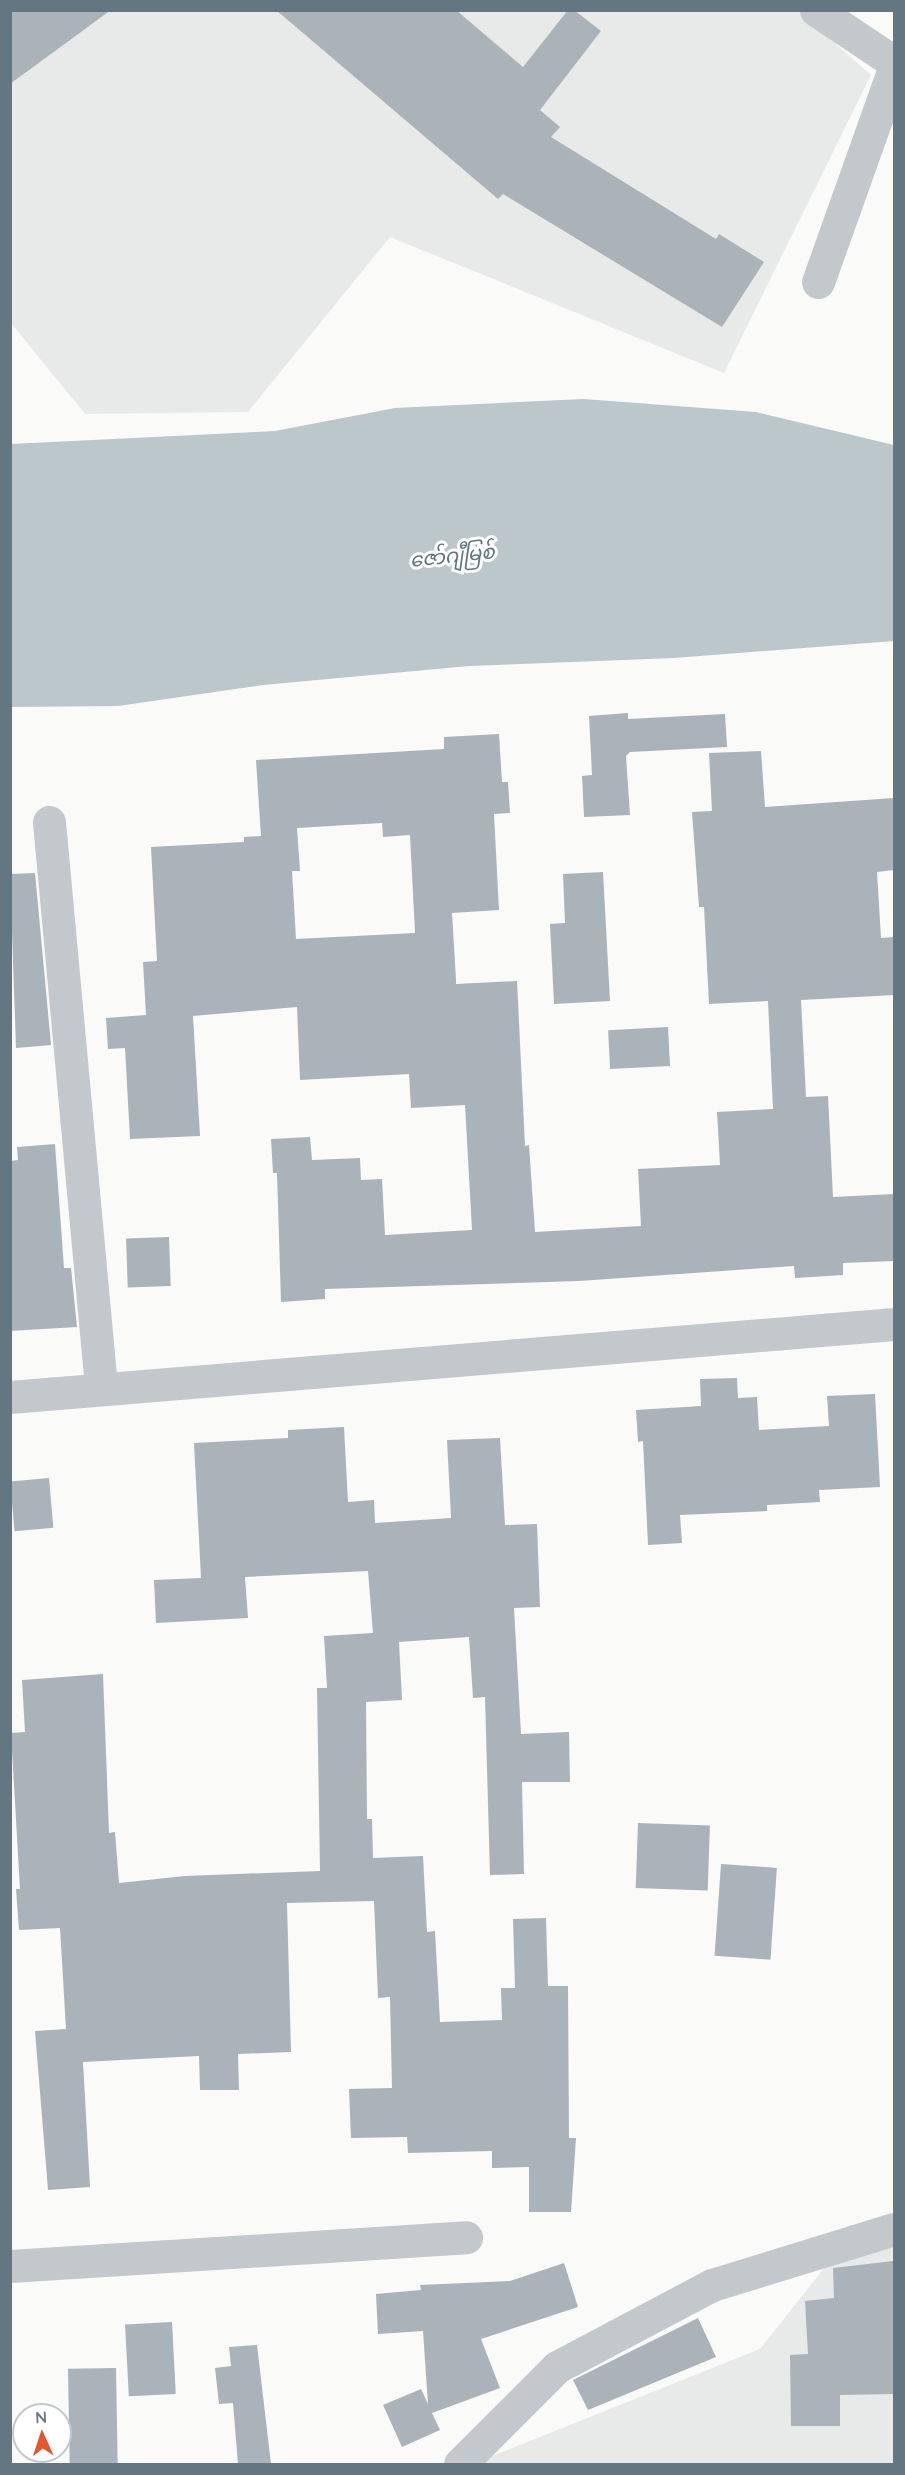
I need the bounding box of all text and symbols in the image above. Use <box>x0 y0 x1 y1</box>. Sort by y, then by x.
water label: ဇော်ဂျီမြစ် <box>408 539 496 571</box>
north arrow <box>12 2403 72 2463</box>
text: N <box>35 2407 48 2427</box>

